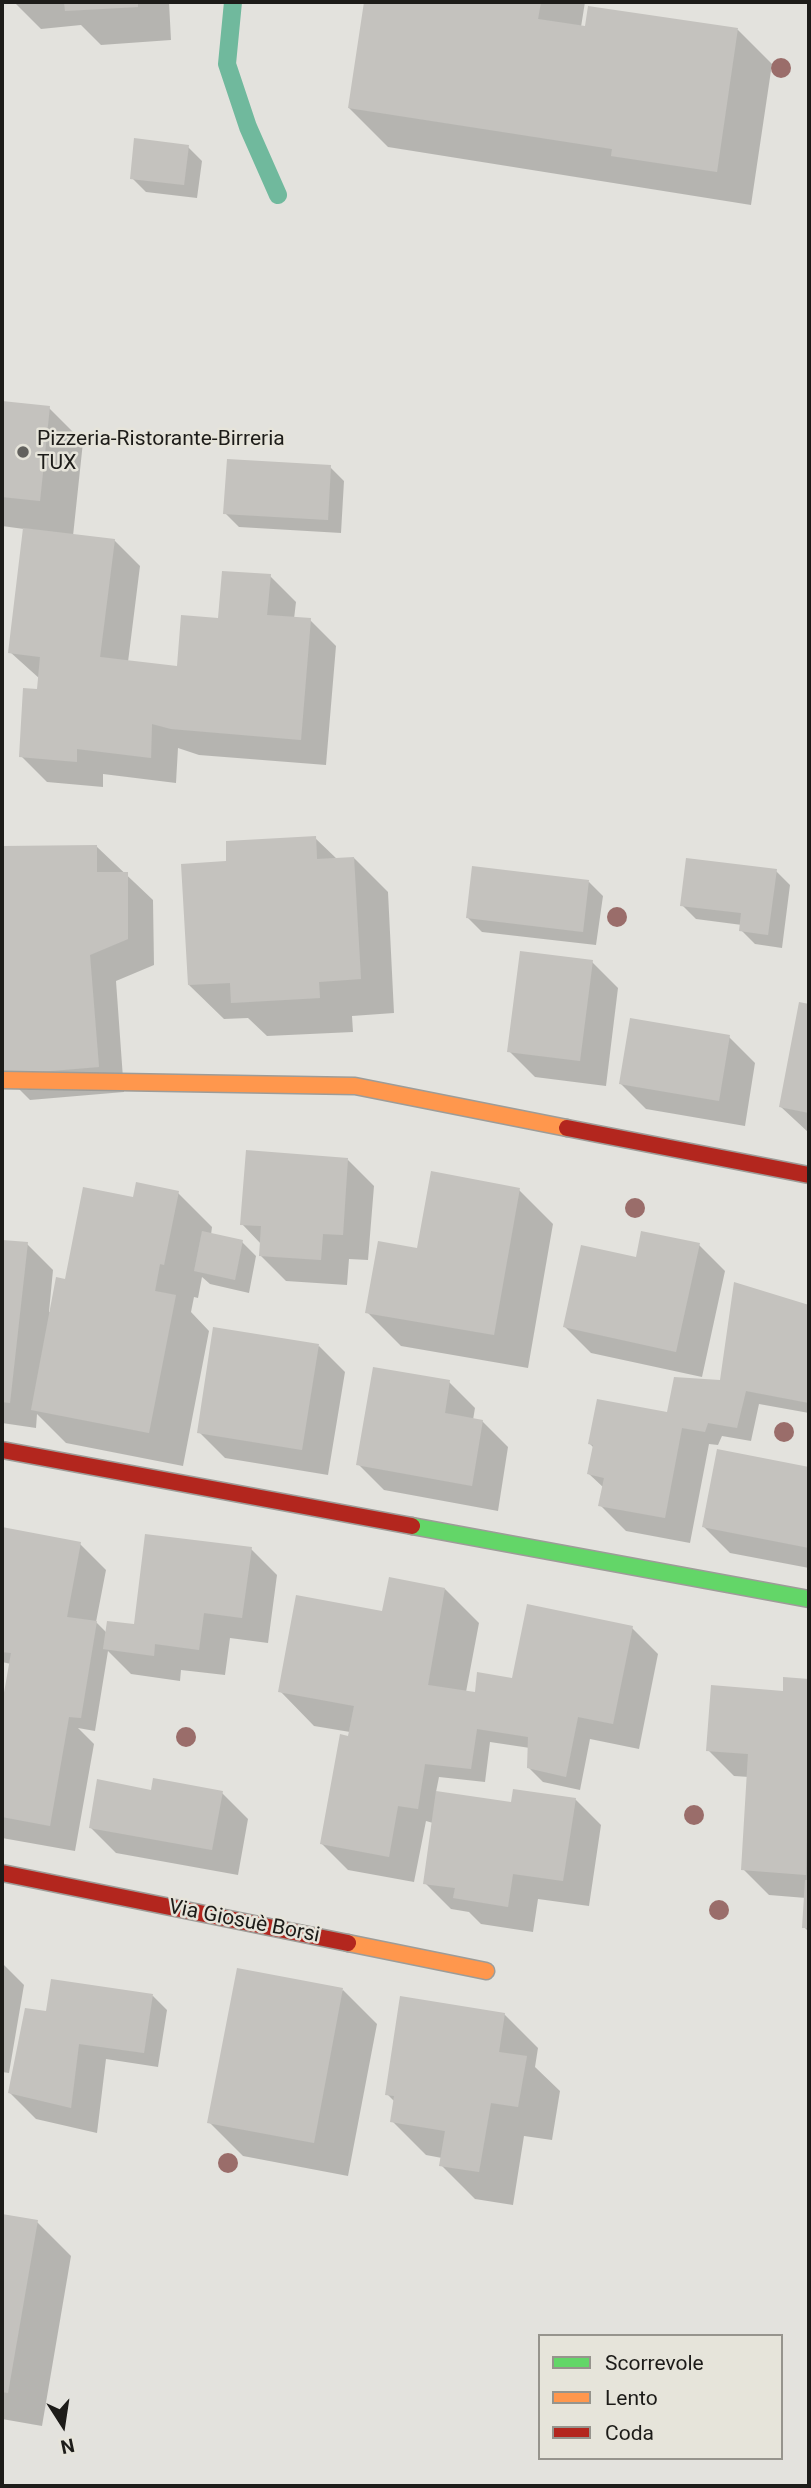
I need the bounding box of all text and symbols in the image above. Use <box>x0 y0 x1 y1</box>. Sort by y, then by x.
place label: Pizzeria-Ristorante-Birreria TUX <box>37 427 285 477</box>
marker: Pizzeria-Ristorante-Birreria TUX <box>15 444 31 460</box>
street label: Via Giosuè Borsi <box>166 1895 322 1949</box>
legend <box>538 2334 783 2460</box>
text: Scorrevole <box>605 2351 704 2375</box>
text: Lento <box>605 2386 658 2410</box>
north arrow <box>28 2390 98 2460</box>
text: Coda <box>605 2421 654 2445</box>
text: N <box>59 2433 76 2459</box>

